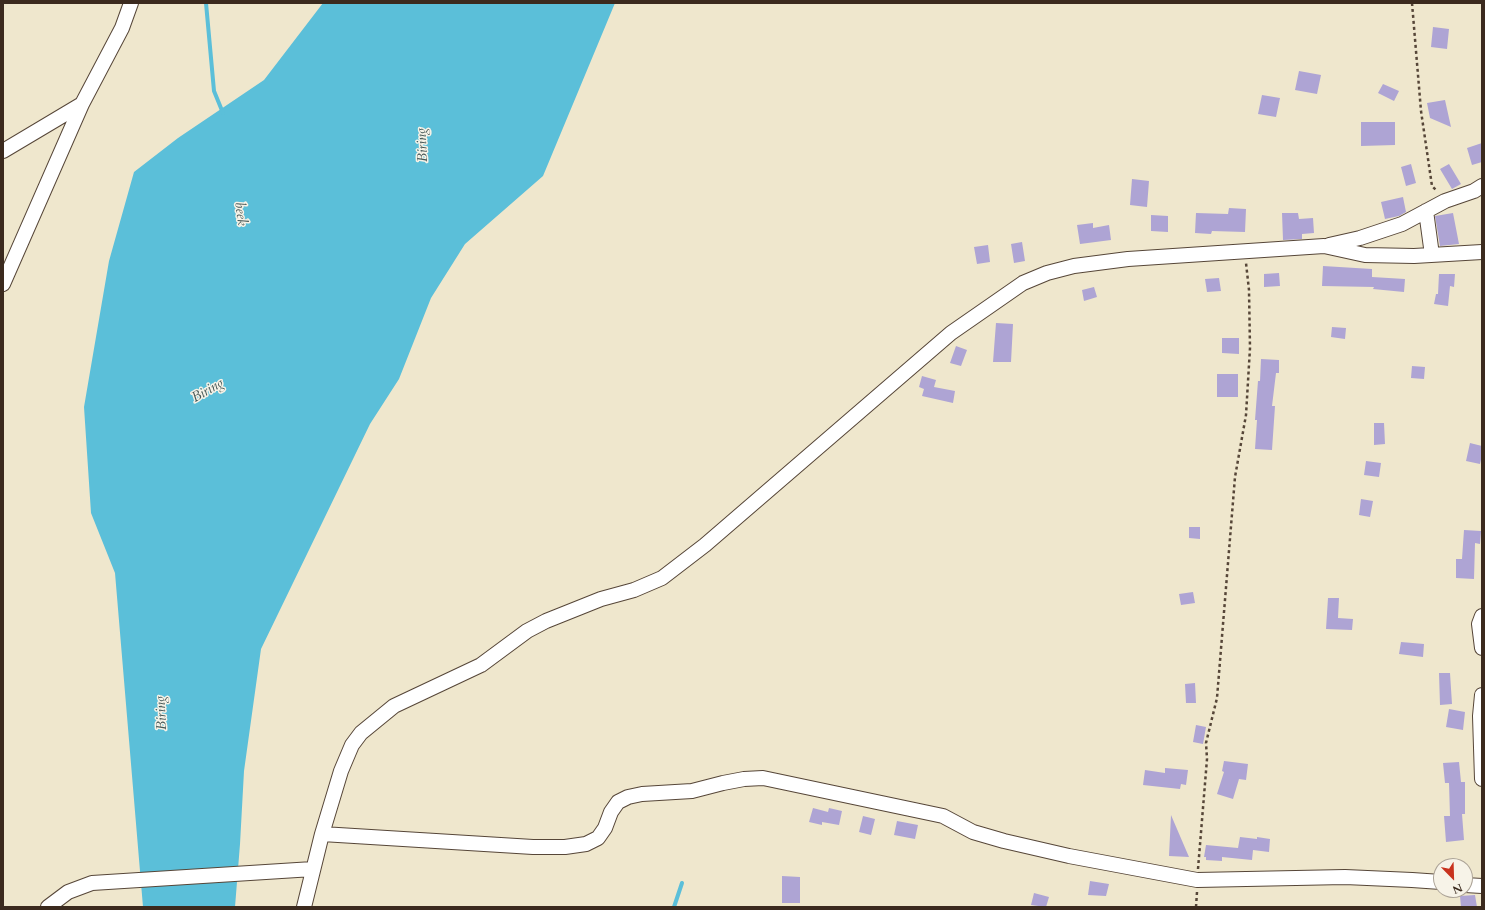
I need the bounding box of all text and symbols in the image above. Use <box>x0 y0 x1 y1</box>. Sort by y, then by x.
water label: Biring <box>414 127 432 163</box>
water label: beek <box>230 201 250 227</box>
water label: Biring <box>189 375 227 407</box>
water label: Biring <box>153 695 171 731</box>
north arrow <box>1433 858 1473 898</box>
text: N <box>1450 880 1465 897</box>

